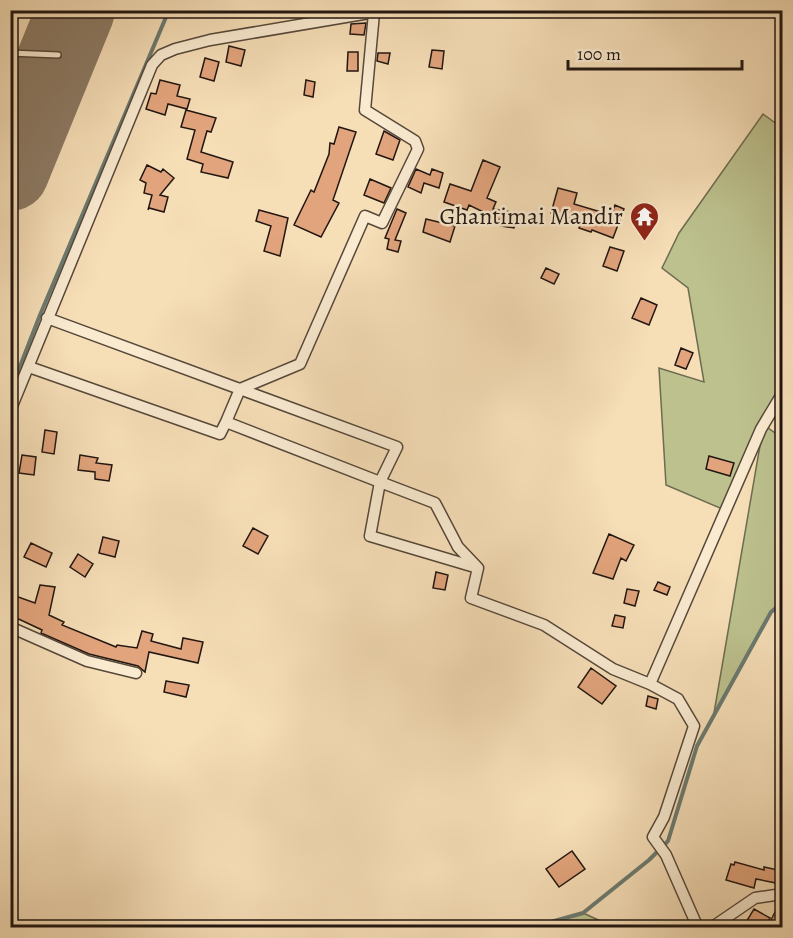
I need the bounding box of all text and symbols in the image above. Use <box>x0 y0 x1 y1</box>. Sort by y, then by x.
scale bar <box>568 33 742 71</box>
text: 100 m <box>577 42 621 66</box>
place label: Ghantimai Mandir <box>439 200 623 232</box>
temple icon: Ghantimai Mandir <box>628 200 660 242</box>

